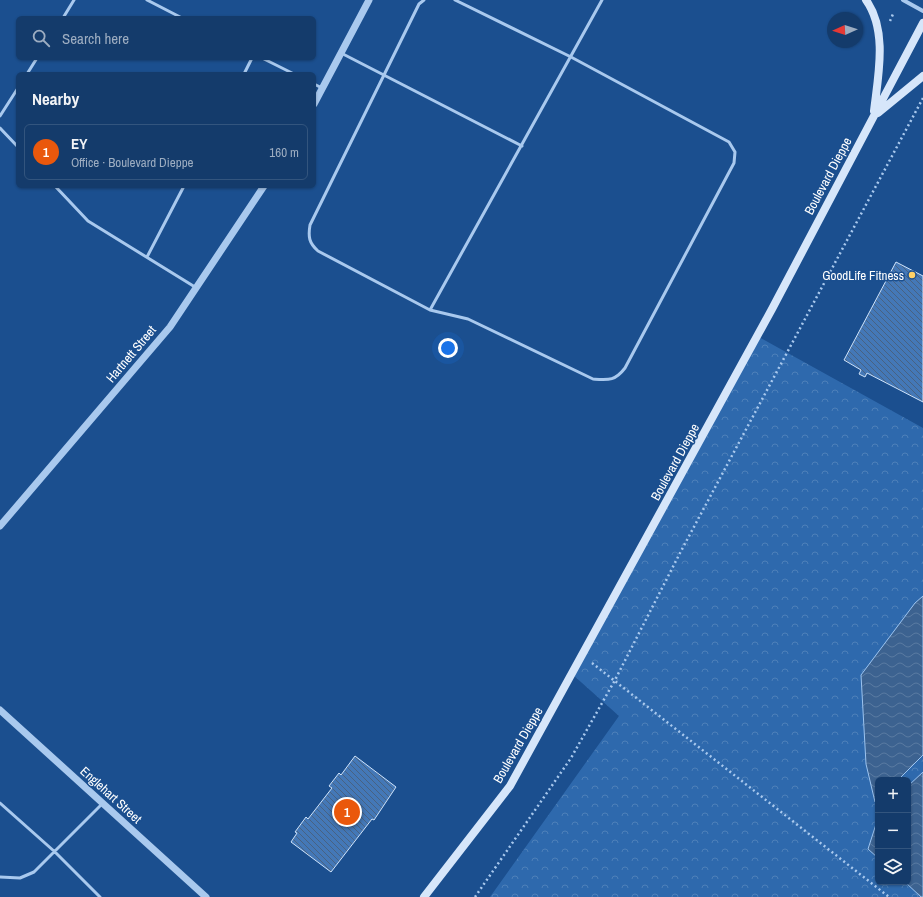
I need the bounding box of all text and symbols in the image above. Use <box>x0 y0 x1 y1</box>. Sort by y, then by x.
north arrow <box>827 12 863 48</box>
search box <box>16 16 316 60</box>
icon: search <box>30 27 52 49</box>
text: Search here <box>62 28 129 49</box>
text: Nearby <box>32 87 79 110</box>
text: EY <box>71 133 87 154</box>
street label: Boulevard Dieppe <box>800 134 856 218</box>
text: 1 <box>43 144 49 161</box>
text: 160 m <box>269 144 299 161</box>
text: Office · Boulevard Dieppe <box>71 154 194 171</box>
place label: GoodLife Fitness <box>822 267 904 284</box>
marker: GoodLife Fitness <box>907 270 917 280</box>
street label: Hartnett Street <box>102 322 160 386</box>
your location <box>438 338 458 358</box>
street label: Boulevard Dieppe <box>647 421 703 503</box>
street label: Boulevard Dieppe <box>489 704 547 786</box>
street label: Englehart Street <box>77 763 145 827</box>
map controls <box>875 777 911 885</box>
button: + <box>875 777 911 813</box>
pin: 1 <box>334 797 360 827</box>
button: − <box>875 813 911 849</box>
button: layers <box>875 849 911 885</box>

